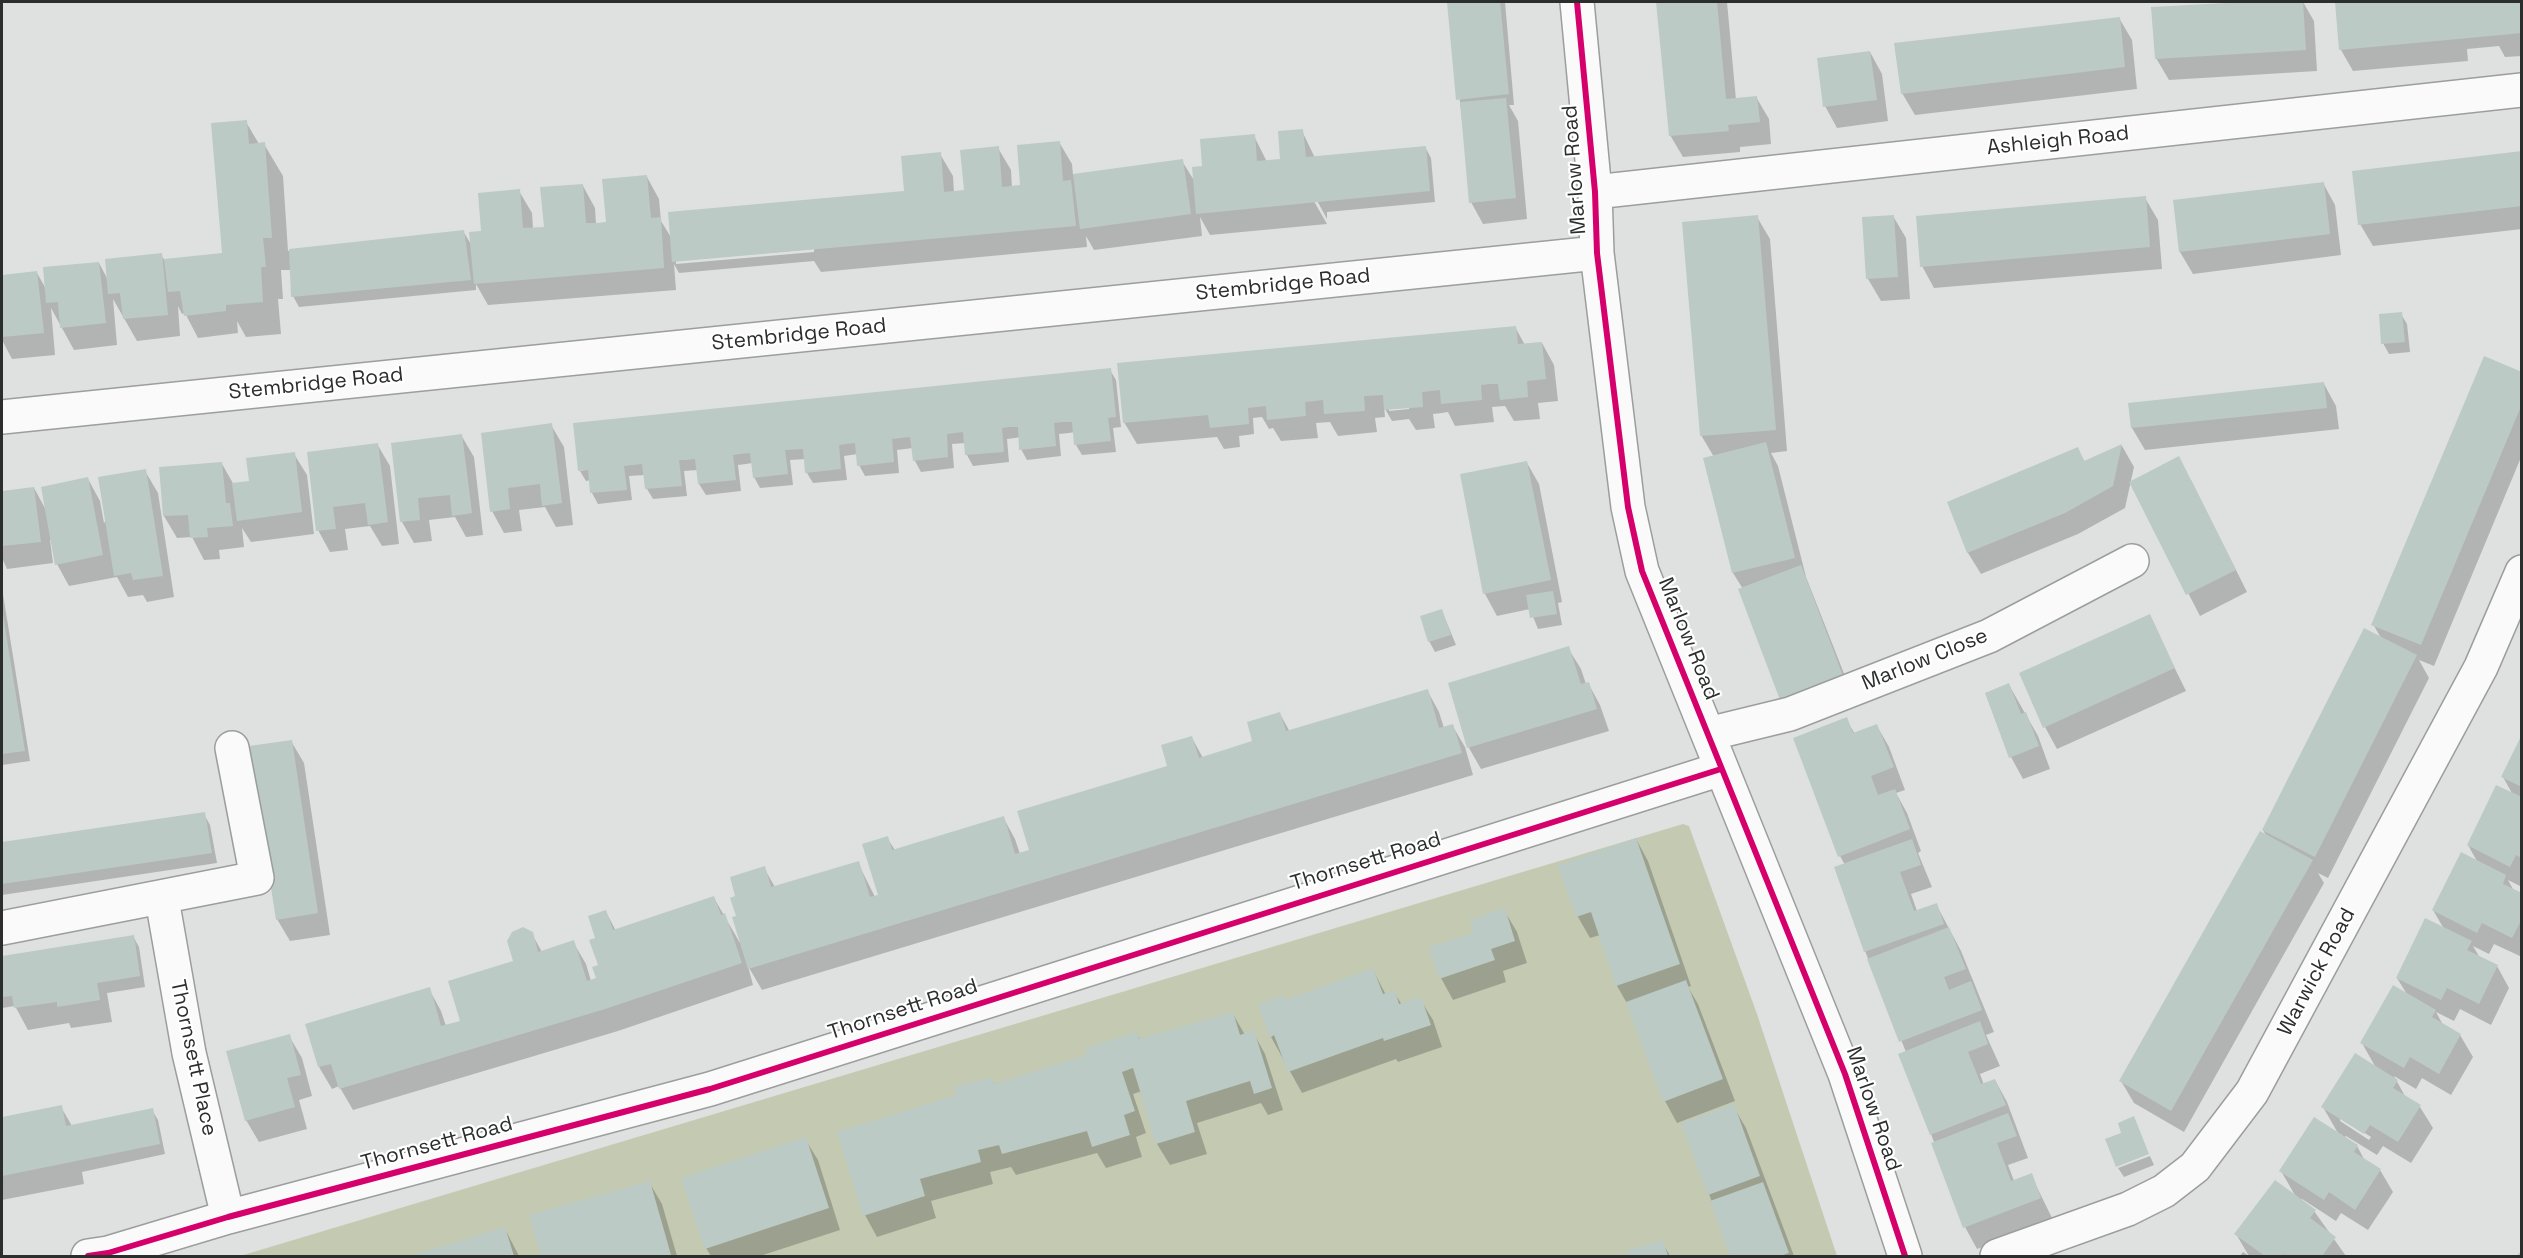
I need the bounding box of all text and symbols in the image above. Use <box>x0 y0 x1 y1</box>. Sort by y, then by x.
street label: Marlow Road <box>1558 104 1592 236</box>
street label: Ashleigh Road <box>1985 121 2131 161</box>
street label: Stembridge Road <box>1194 263 1372 307</box>
street label: Stembridge Road <box>710 313 888 357</box>
street label: Stembridge Road <box>227 362 405 406</box>
street label: Marlow Road <box>1652 574 1724 704</box>
street label: Marlow Close <box>1858 623 1992 697</box>
street label: Thornsett Road <box>1288 827 1444 897</box>
street label: Warwick Road <box>2273 904 2361 1040</box>
street label: Thornsett Road <box>825 974 981 1046</box>
street label: Thornsett Place <box>164 978 222 1138</box>
street label: Marlow Road <box>1840 1044 1906 1174</box>
street label: Thornsett Road <box>358 1112 516 1176</box>

